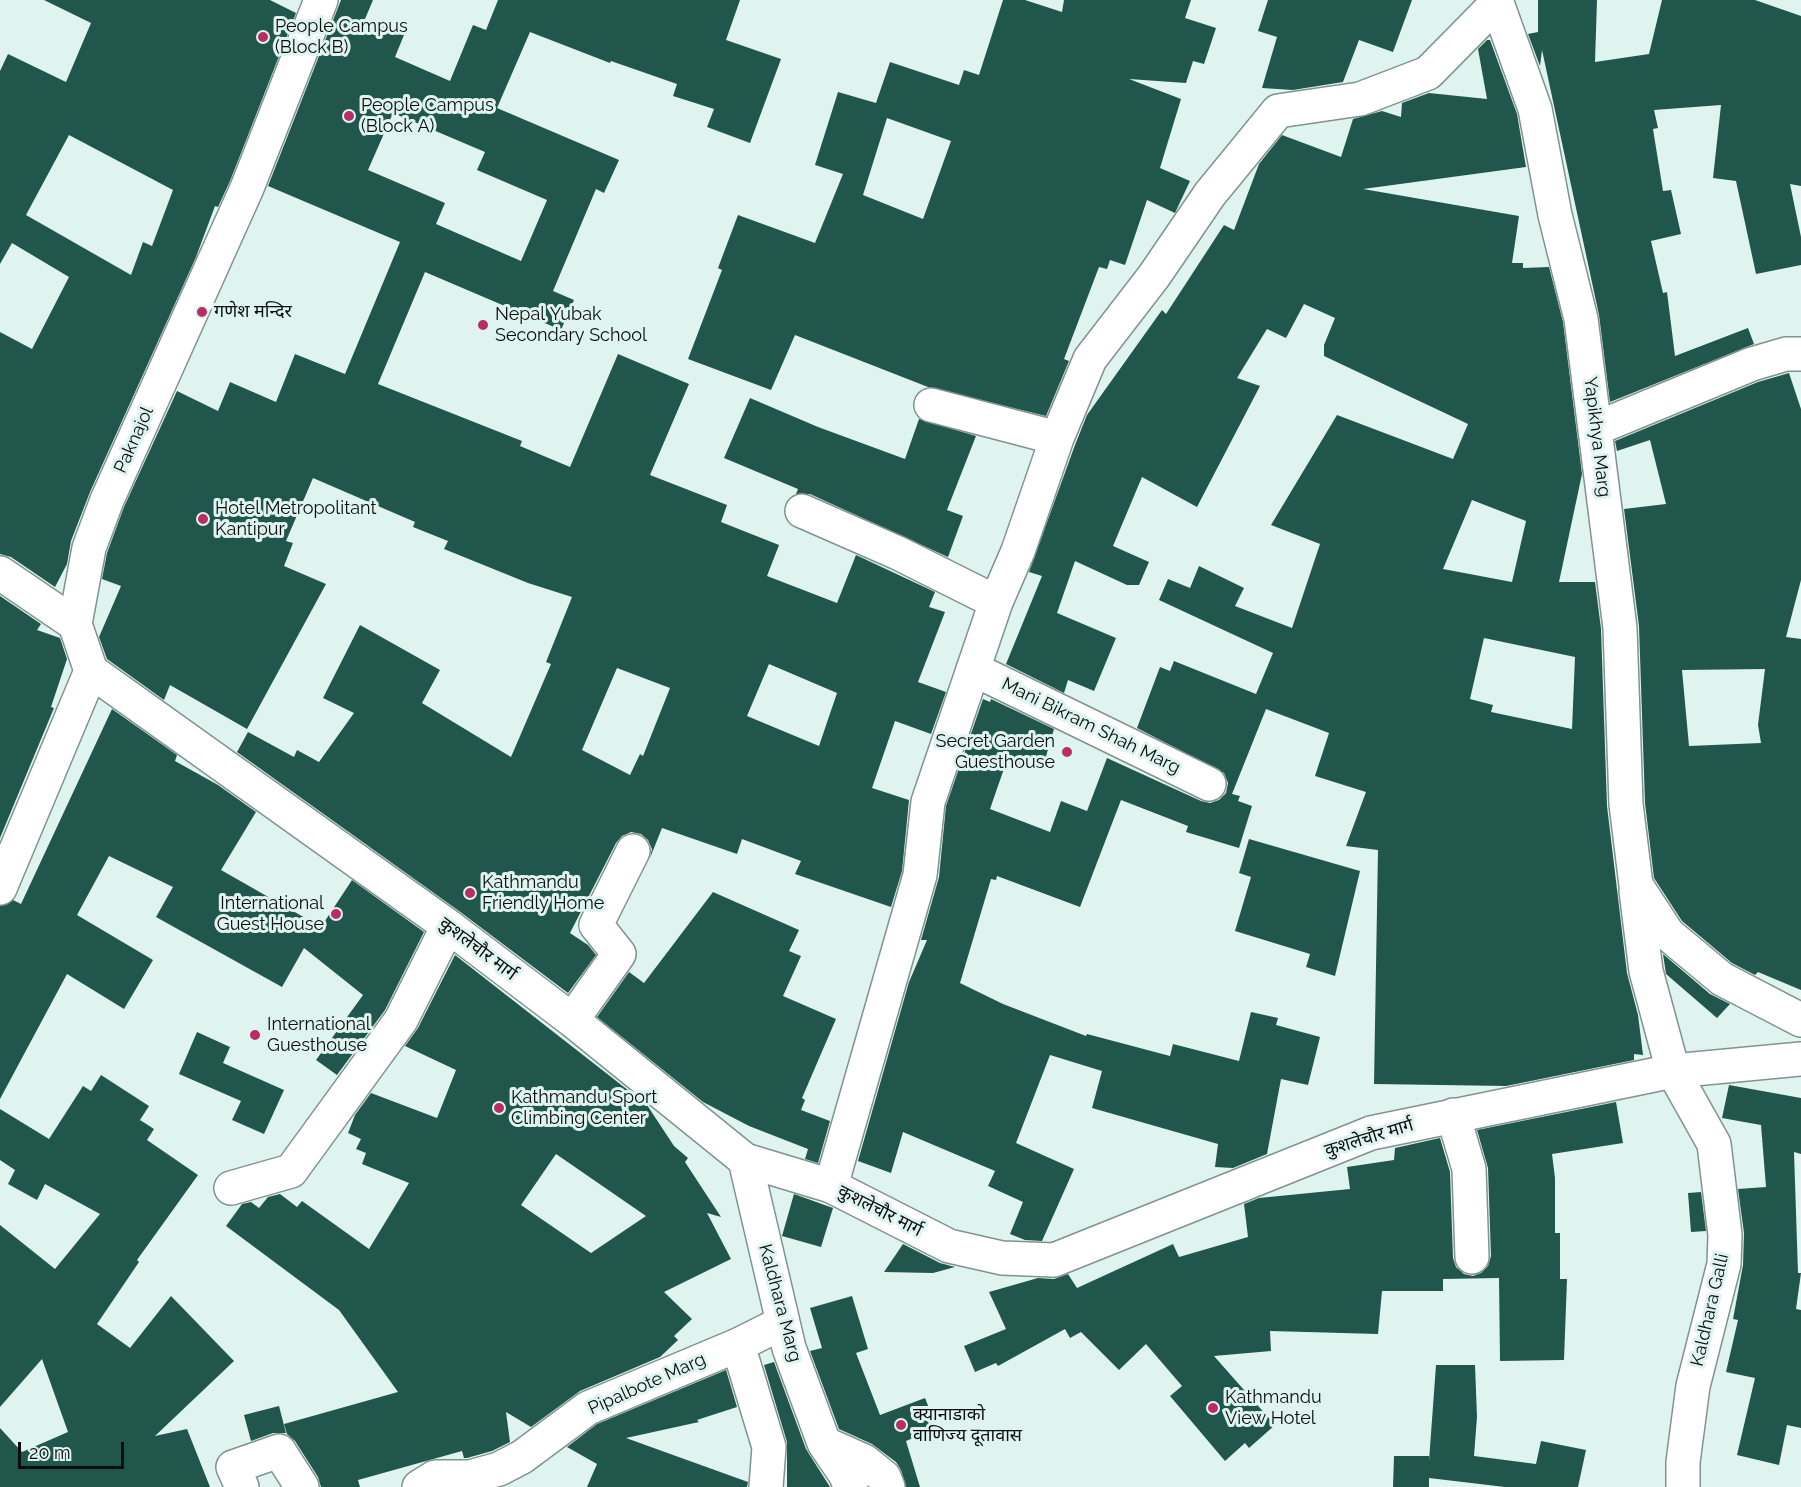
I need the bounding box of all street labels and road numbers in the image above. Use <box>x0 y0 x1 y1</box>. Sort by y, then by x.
street label: Yapikhya Marg <box>1579 375 1615 499</box>
street label: Paknajol <box>110 403 158 477</box>
street label: Mani Bikram Shah Marg <box>998 673 1184 779</box>
street label: कुशलेचौर मार्ग <box>435 913 521 985</box>
street label: कुशलेचौर मार्ग <box>1322 1114 1416 1162</box>
street label: कुशलेचौर मार्ग <box>834 1181 926 1241</box>
street label: Kaldhara Marg <box>754 1242 806 1364</box>
street label: Kaldhara Galli <box>1687 1252 1733 1368</box>
street label: Pipalbote Marg <box>585 1348 709 1420</box>

